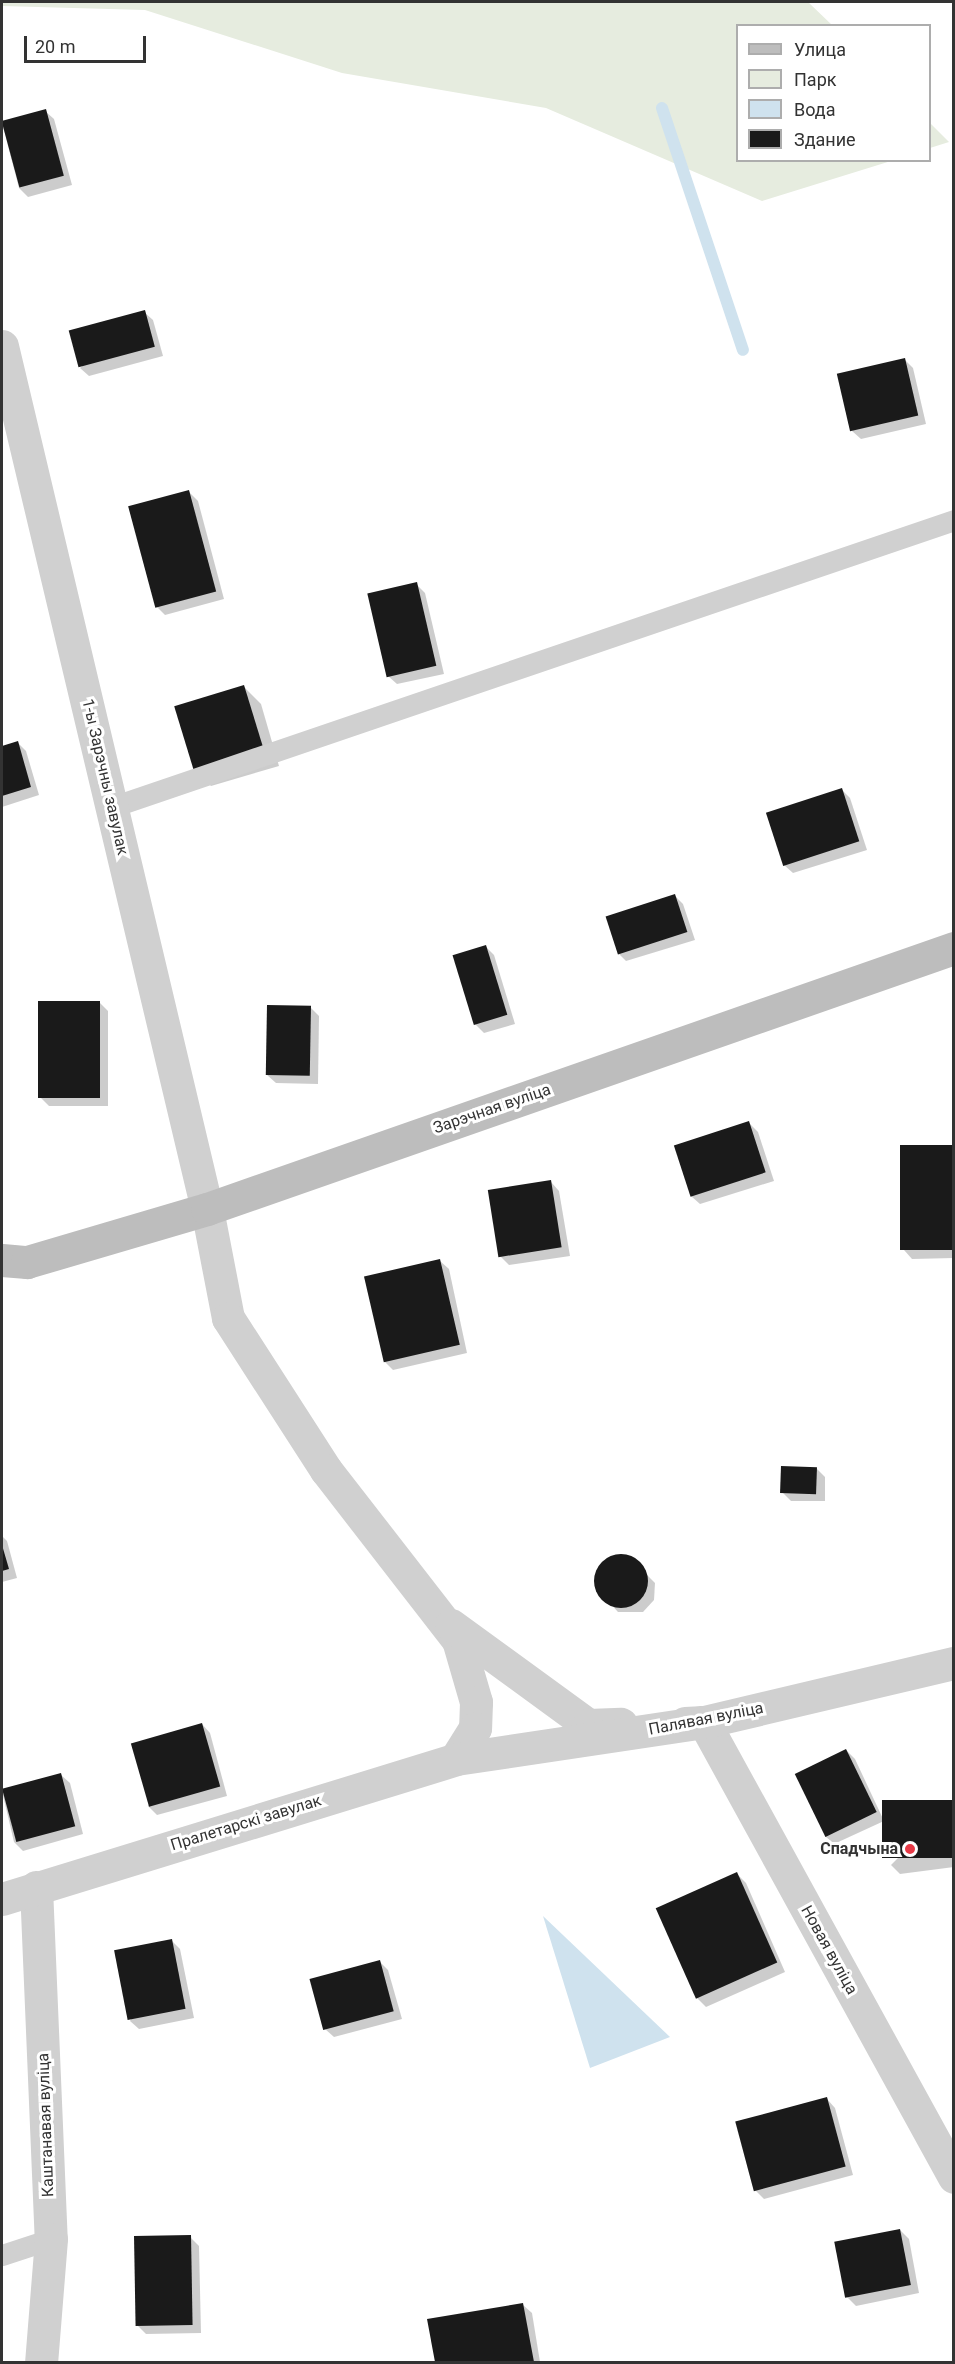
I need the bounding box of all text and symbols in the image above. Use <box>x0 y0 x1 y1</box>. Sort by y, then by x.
scale bar <box>27 24 148 62</box>
legend <box>736 24 931 162</box>
text: 20 m <box>35 36 75 57</box>
text: Улица <box>794 39 846 60</box>
text: Парк <box>794 69 836 90</box>
text: Вода <box>794 99 836 120</box>
text: Здание <box>794 129 856 150</box>
street label: 1-ы Зарэчны завулак <box>78 697 132 857</box>
street label: Зарэчная вуліца <box>431 1080 553 1138</box>
street label: Палявая вуліца <box>647 1698 765 1740</box>
street label: Пралетарскі завулак <box>168 1791 324 1855</box>
place label: Спадчына <box>820 1839 898 1859</box>
marker: Спадчына <box>903 1842 917 1856</box>
street label: Новая вуліца <box>797 1902 861 1998</box>
street label: Каштанавая вуліца <box>34 2053 58 2197</box>

